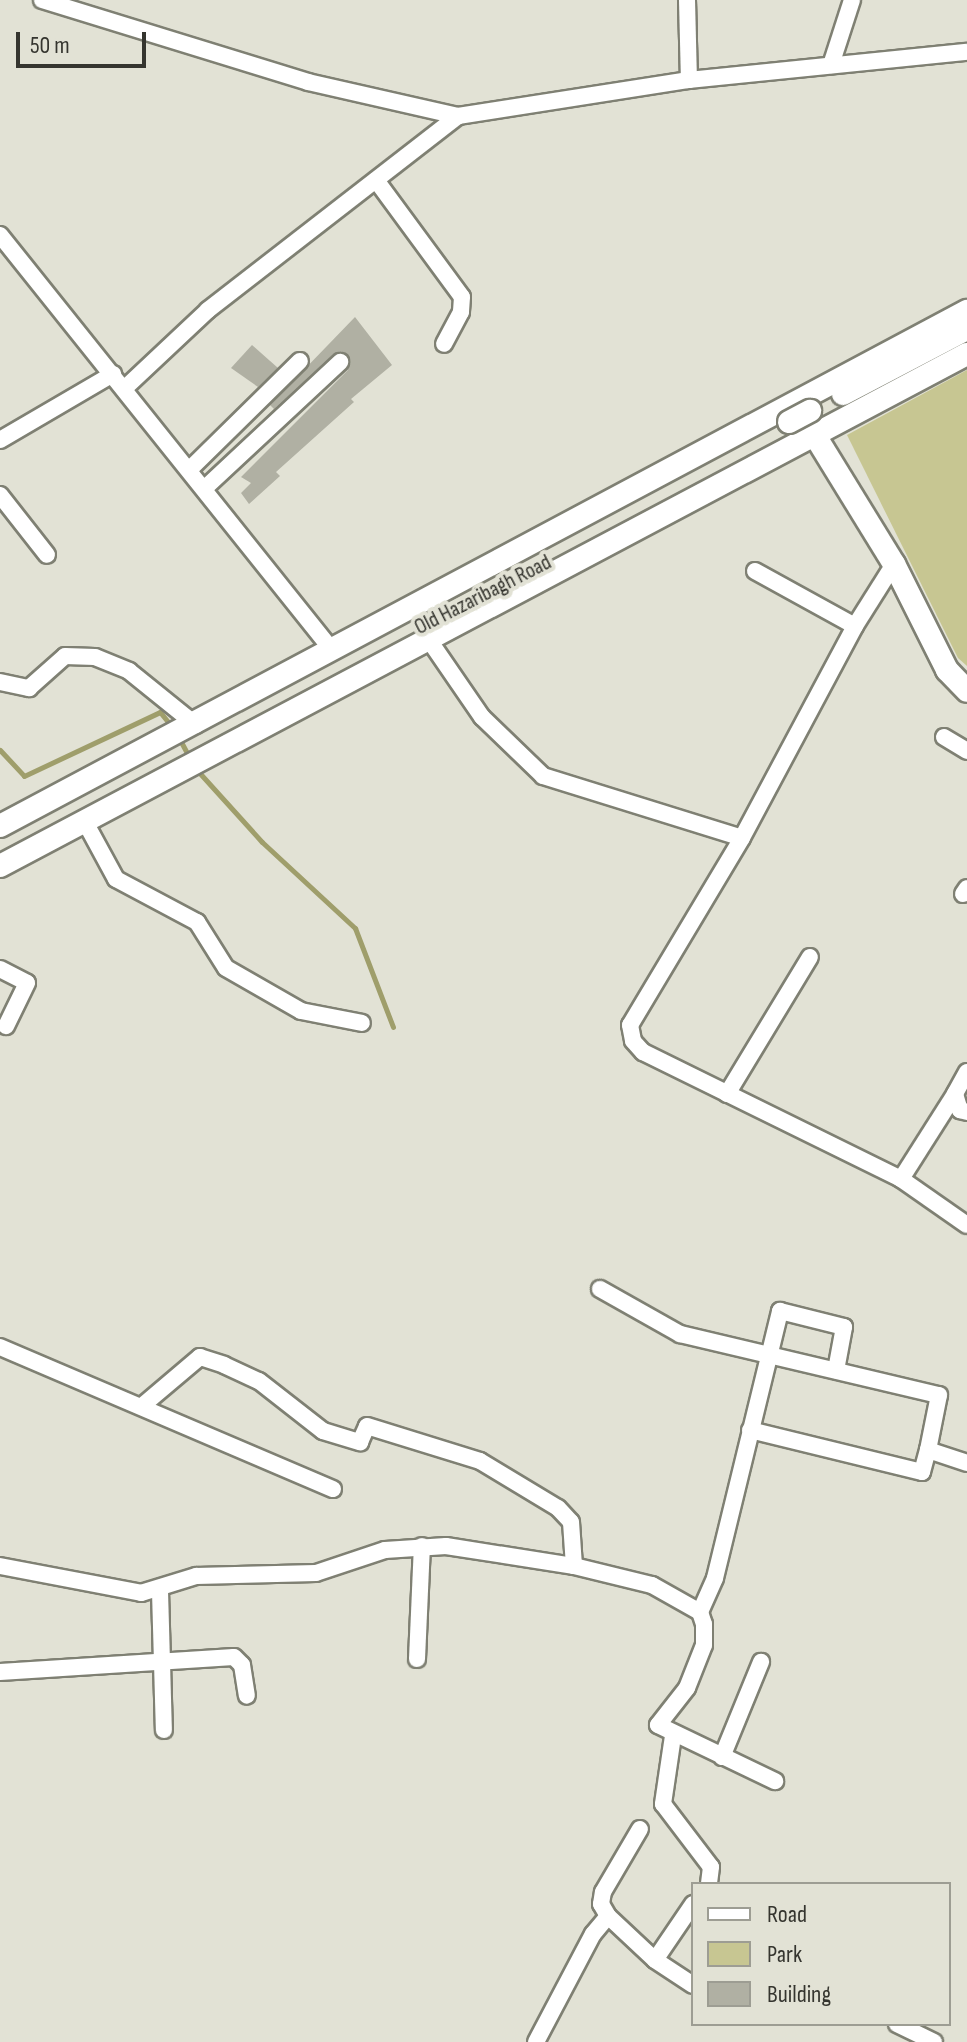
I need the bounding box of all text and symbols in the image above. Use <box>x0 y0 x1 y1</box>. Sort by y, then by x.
scale bar <box>20 16 150 66</box>
text: 50 m <box>30 31 70 60</box>
street label: Old Hazaribagh Road <box>410 549 556 641</box>
legend <box>691 1882 951 2026</box>
text: Road <box>767 1900 807 1929</box>
text: Park <box>767 1940 802 1969</box>
text: Building <box>767 1980 831 2009</box>

